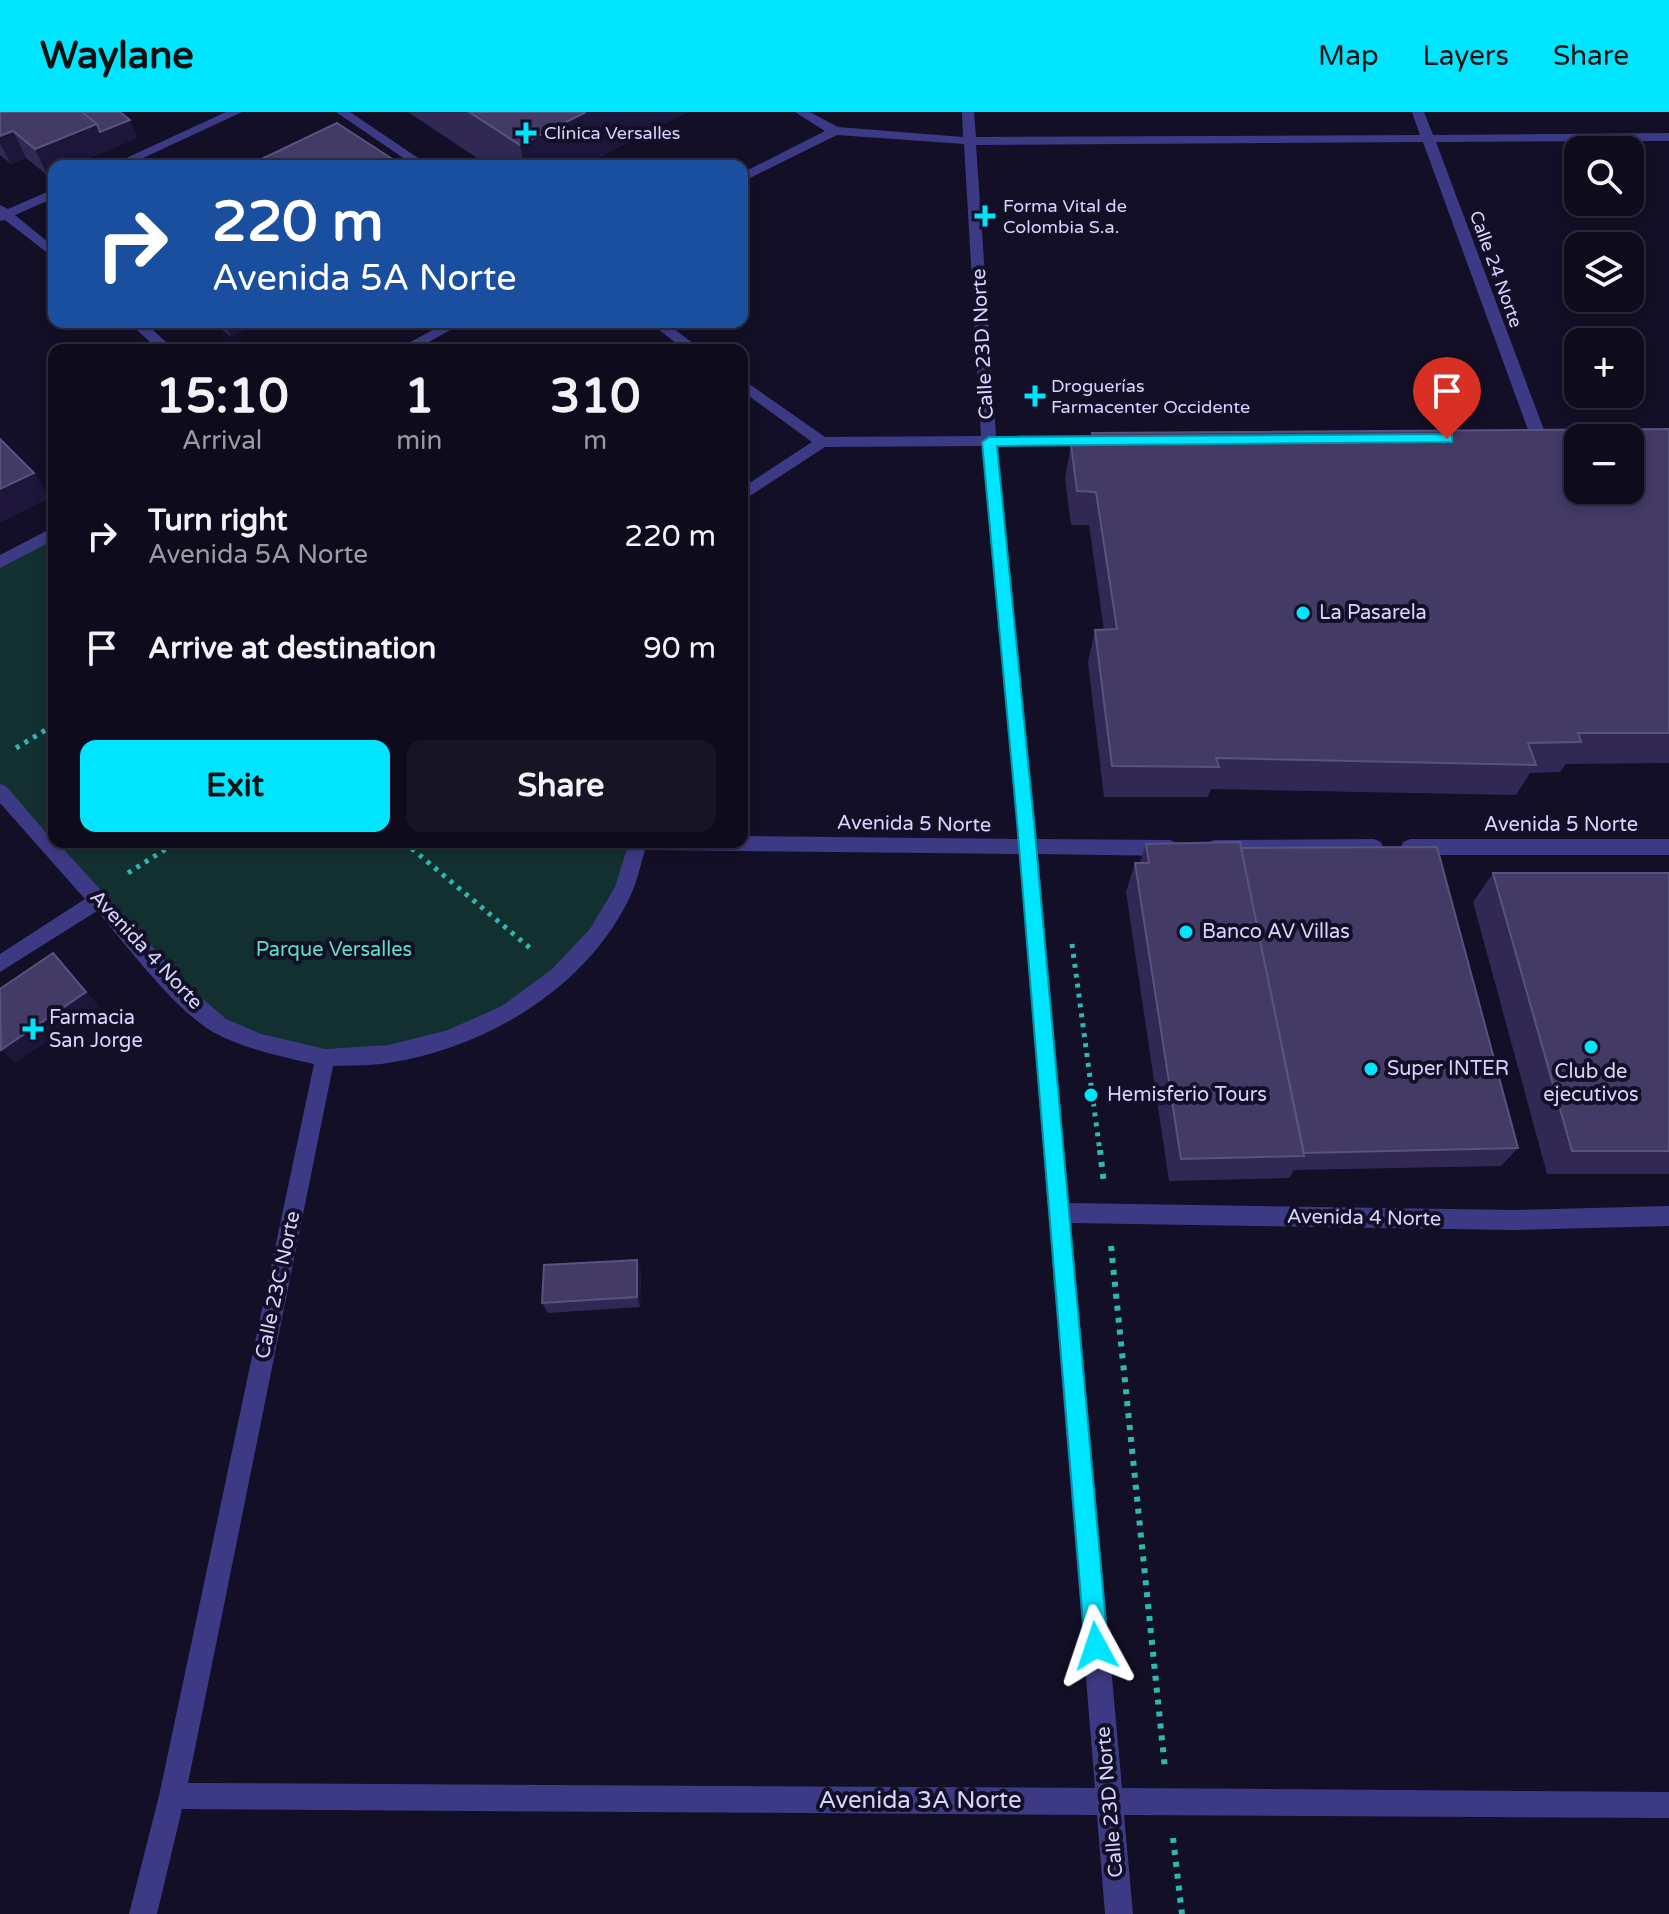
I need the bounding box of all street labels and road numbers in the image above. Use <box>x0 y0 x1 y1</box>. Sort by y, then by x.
street label: Calle 24 Norte <box>1465 208 1527 330</box>
street label: Calle 23D Norte <box>967 268 999 420</box>
street label: Avenida 5 Norte <box>837 811 991 837</box>
street label: Avenida 5 Norte <box>1484 813 1638 837</box>
street label: Avenida 4 Norte <box>85 885 207 1015</box>
street label: Avenida 4 Norte <box>1287 1205 1441 1231</box>
street label: Calle 23C Norte <box>251 1209 305 1361</box>
street label: Calle 23D Norte <box>1091 1726 1129 1878</box>
street label: Avenida 3A Norte <box>818 1786 1022 1815</box>

